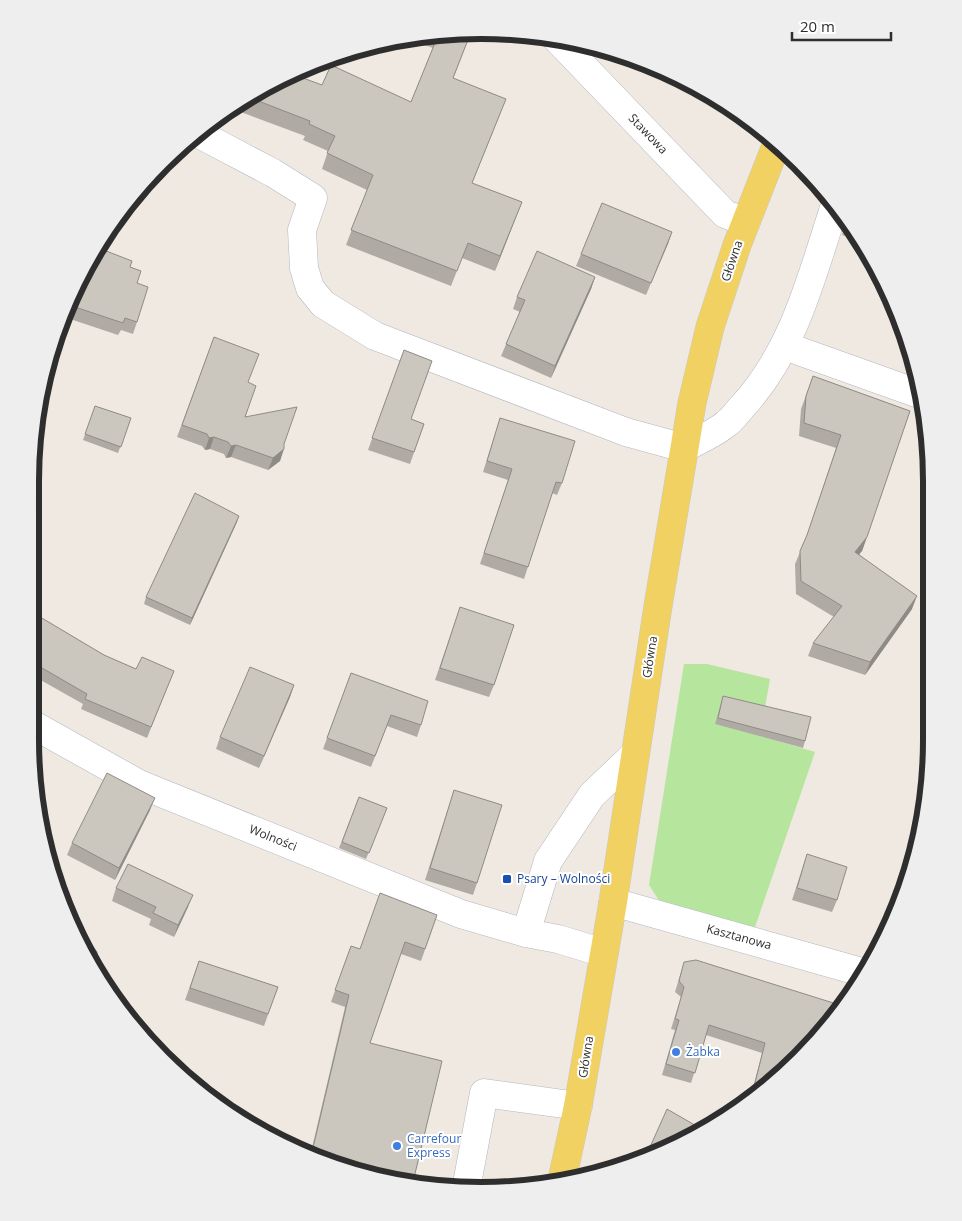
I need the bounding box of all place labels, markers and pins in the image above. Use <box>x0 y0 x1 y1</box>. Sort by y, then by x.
place label: Psary – Wolności <box>517 870 610 887</box>
marker: Psary – Wolności <box>501 873 513 885</box>
place label: Żabka <box>686 1043 720 1060</box>
marker: Żabka <box>670 1046 682 1058</box>
place label: Carrefour Express <box>407 1130 461 1161</box>
marker: Carrefour Express <box>391 1140 403 1152</box>

